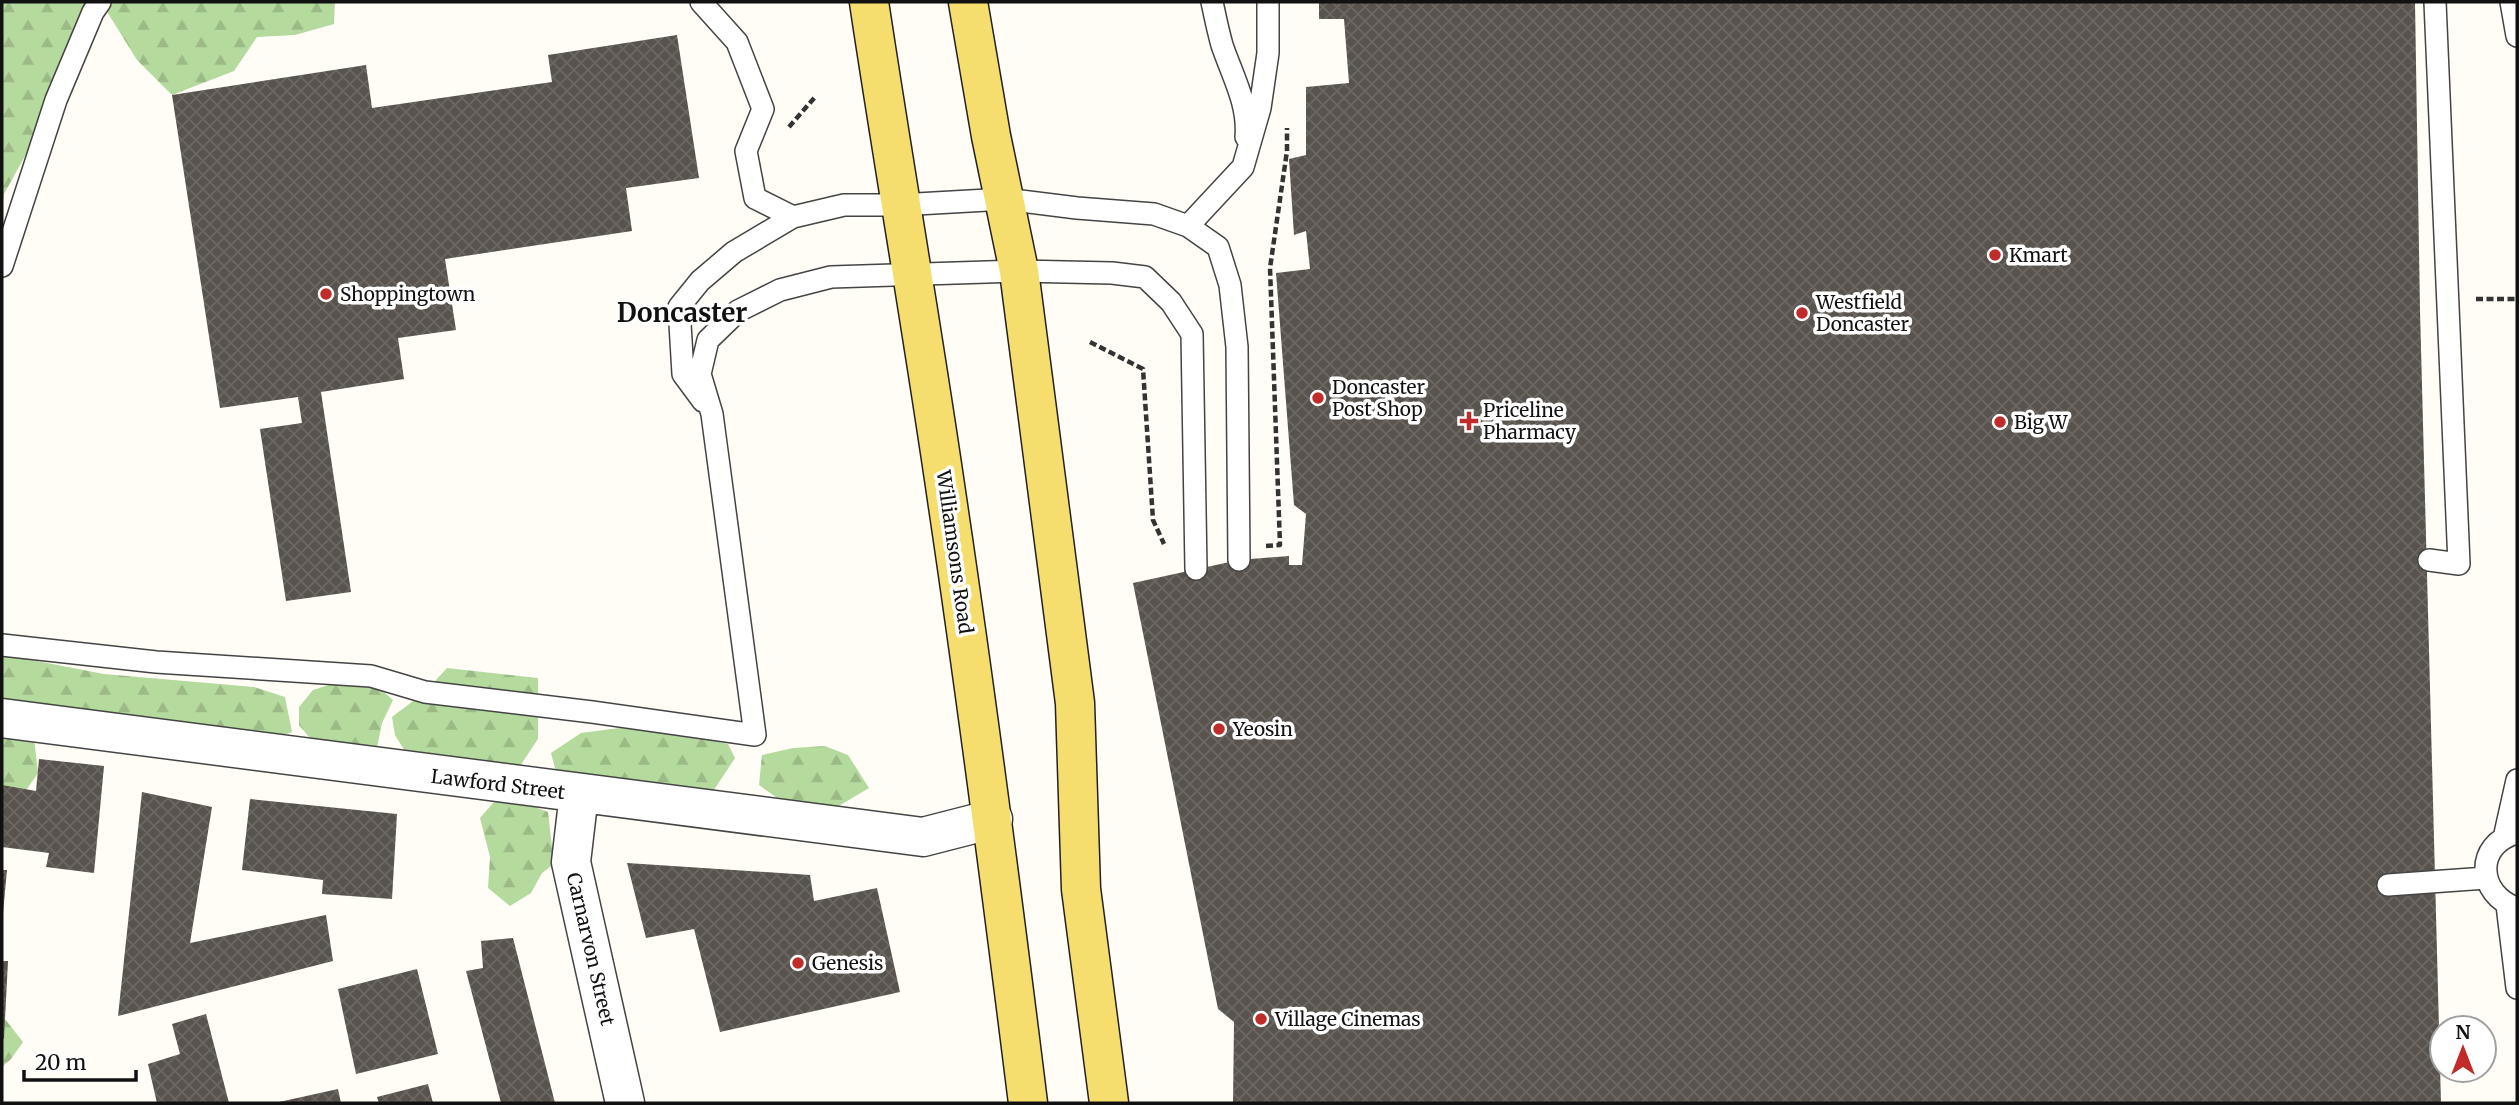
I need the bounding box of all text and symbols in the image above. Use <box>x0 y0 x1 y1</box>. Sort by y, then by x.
place label: Kmart <box>2009 243 2068 267</box>
marker: Kmart <box>1987 247 2003 263</box>
place label: Shoppingtown <box>340 282 476 306</box>
marker: Shoppingtown <box>318 286 334 302</box>
place label: Westfield Doncaster <box>1815 290 1909 336</box>
district label: Doncaster <box>617 296 747 329</box>
marker: Westfield Doncaster <box>1794 305 1810 321</box>
place label: Doncaster Post Shop <box>1332 375 1425 421</box>
marker: Doncaster Post Shop <box>1310 390 1326 406</box>
place label: Priceline Pharmacy <box>1483 398 1576 444</box>
place label: Big W <box>2014 410 2069 434</box>
marker: Priceline Pharmacy <box>1461 413 1477 429</box>
marker: Big W <box>1992 414 2008 430</box>
street label: Williamsons Road <box>932 468 978 635</box>
place label: Yeosin <box>1232 717 1293 741</box>
marker: Yeosin <box>1211 721 1227 737</box>
street label: Lawford Street <box>430 764 567 804</box>
street label: Carnarvon Street <box>562 870 620 1028</box>
place label: Genesis <box>812 951 883 975</box>
marker: Genesis <box>790 955 806 971</box>
place label: Village Cinemas <box>1274 1007 1421 1031</box>
marker: Village Cinemas <box>1253 1011 1269 1027</box>
north arrow <box>2428 1014 2498 1084</box>
text: N <box>2455 1020 2471 1044</box>
scale bar <box>24 1038 136 1082</box>
text: 20 m <box>35 1049 87 1076</box>

